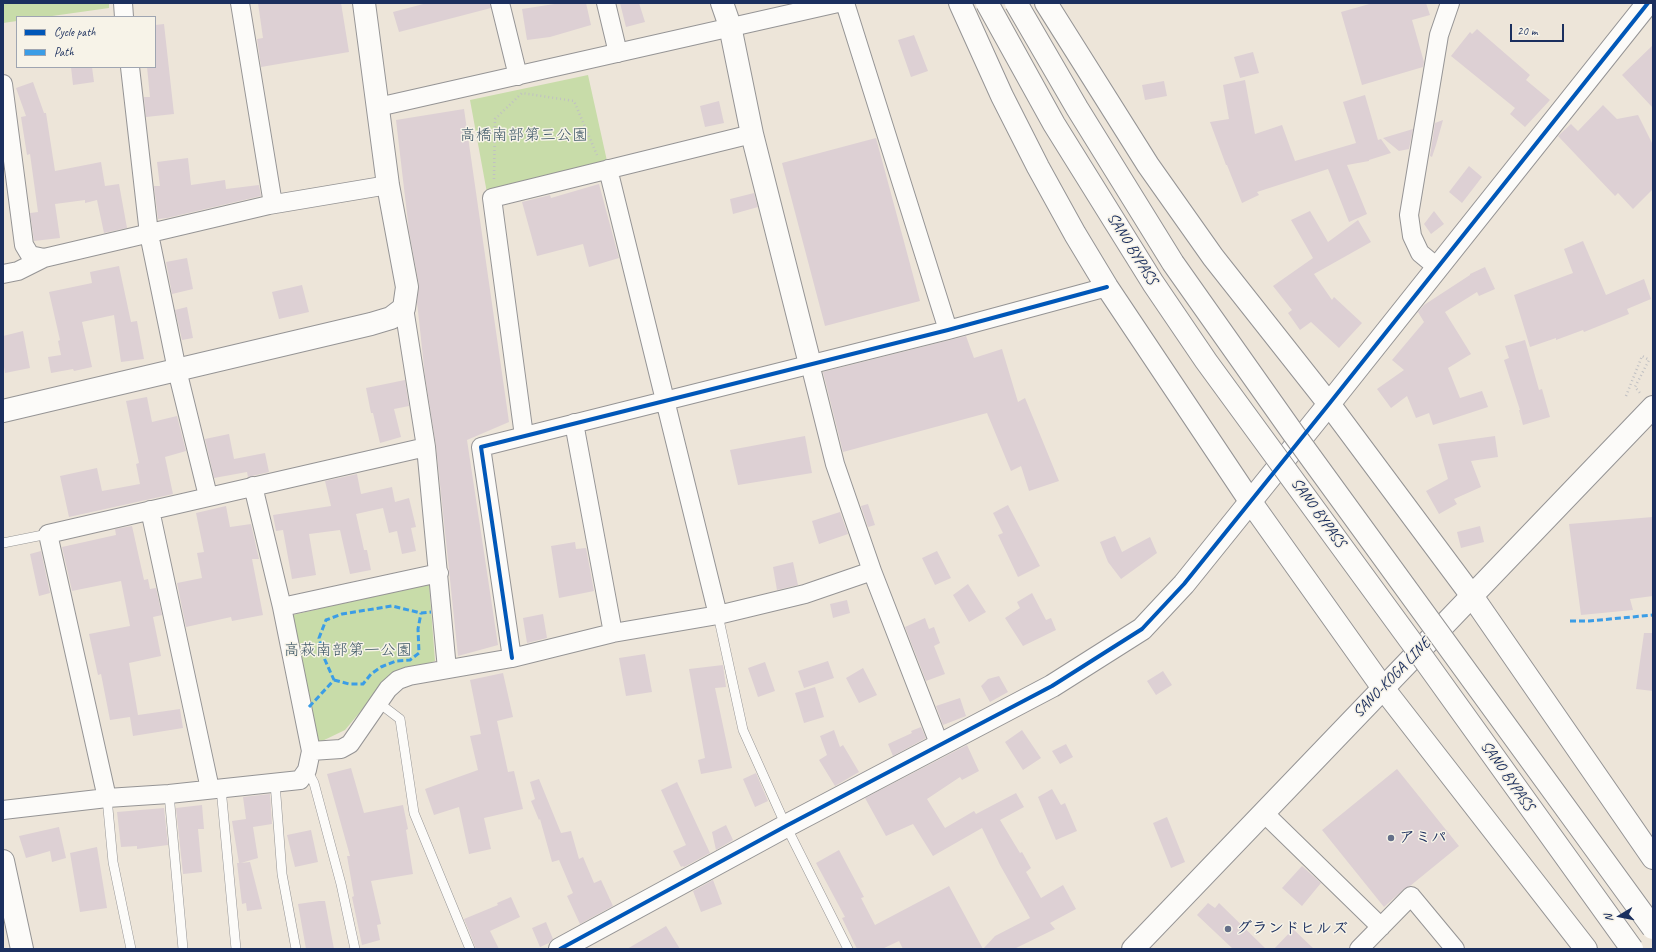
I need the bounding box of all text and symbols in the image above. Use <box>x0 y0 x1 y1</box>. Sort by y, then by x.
legend <box>16 16 156 68</box>
scale bar <box>1512 16 1566 42</box>
text: 20 m <box>1517 23 1537 39</box>
text: Cycle path <box>54 24 96 40</box>
text: Path <box>54 44 74 60</box>
park label: 高橋南部第三公園 <box>460 126 588 146</box>
street label: SANO BYPASS <box>1102 209 1162 289</box>
street label: SANO BYPASS <box>1286 474 1350 552</box>
street label: SANO-KOGA LINE <box>1349 634 1435 722</box>
park label: 高萩南部第一公園 <box>284 641 412 661</box>
street label: SANO BYPASS <box>1476 737 1538 815</box>
place label: アミパ <box>1399 828 1447 848</box>
marker: アミパ <box>1386 833 1396 843</box>
north arrow <box>1600 896 1640 936</box>
text: N <box>1601 914 1616 923</box>
place label: グランドヒルズ <box>1236 919 1348 939</box>
marker: グランドヒルズ <box>1223 924 1233 934</box>

